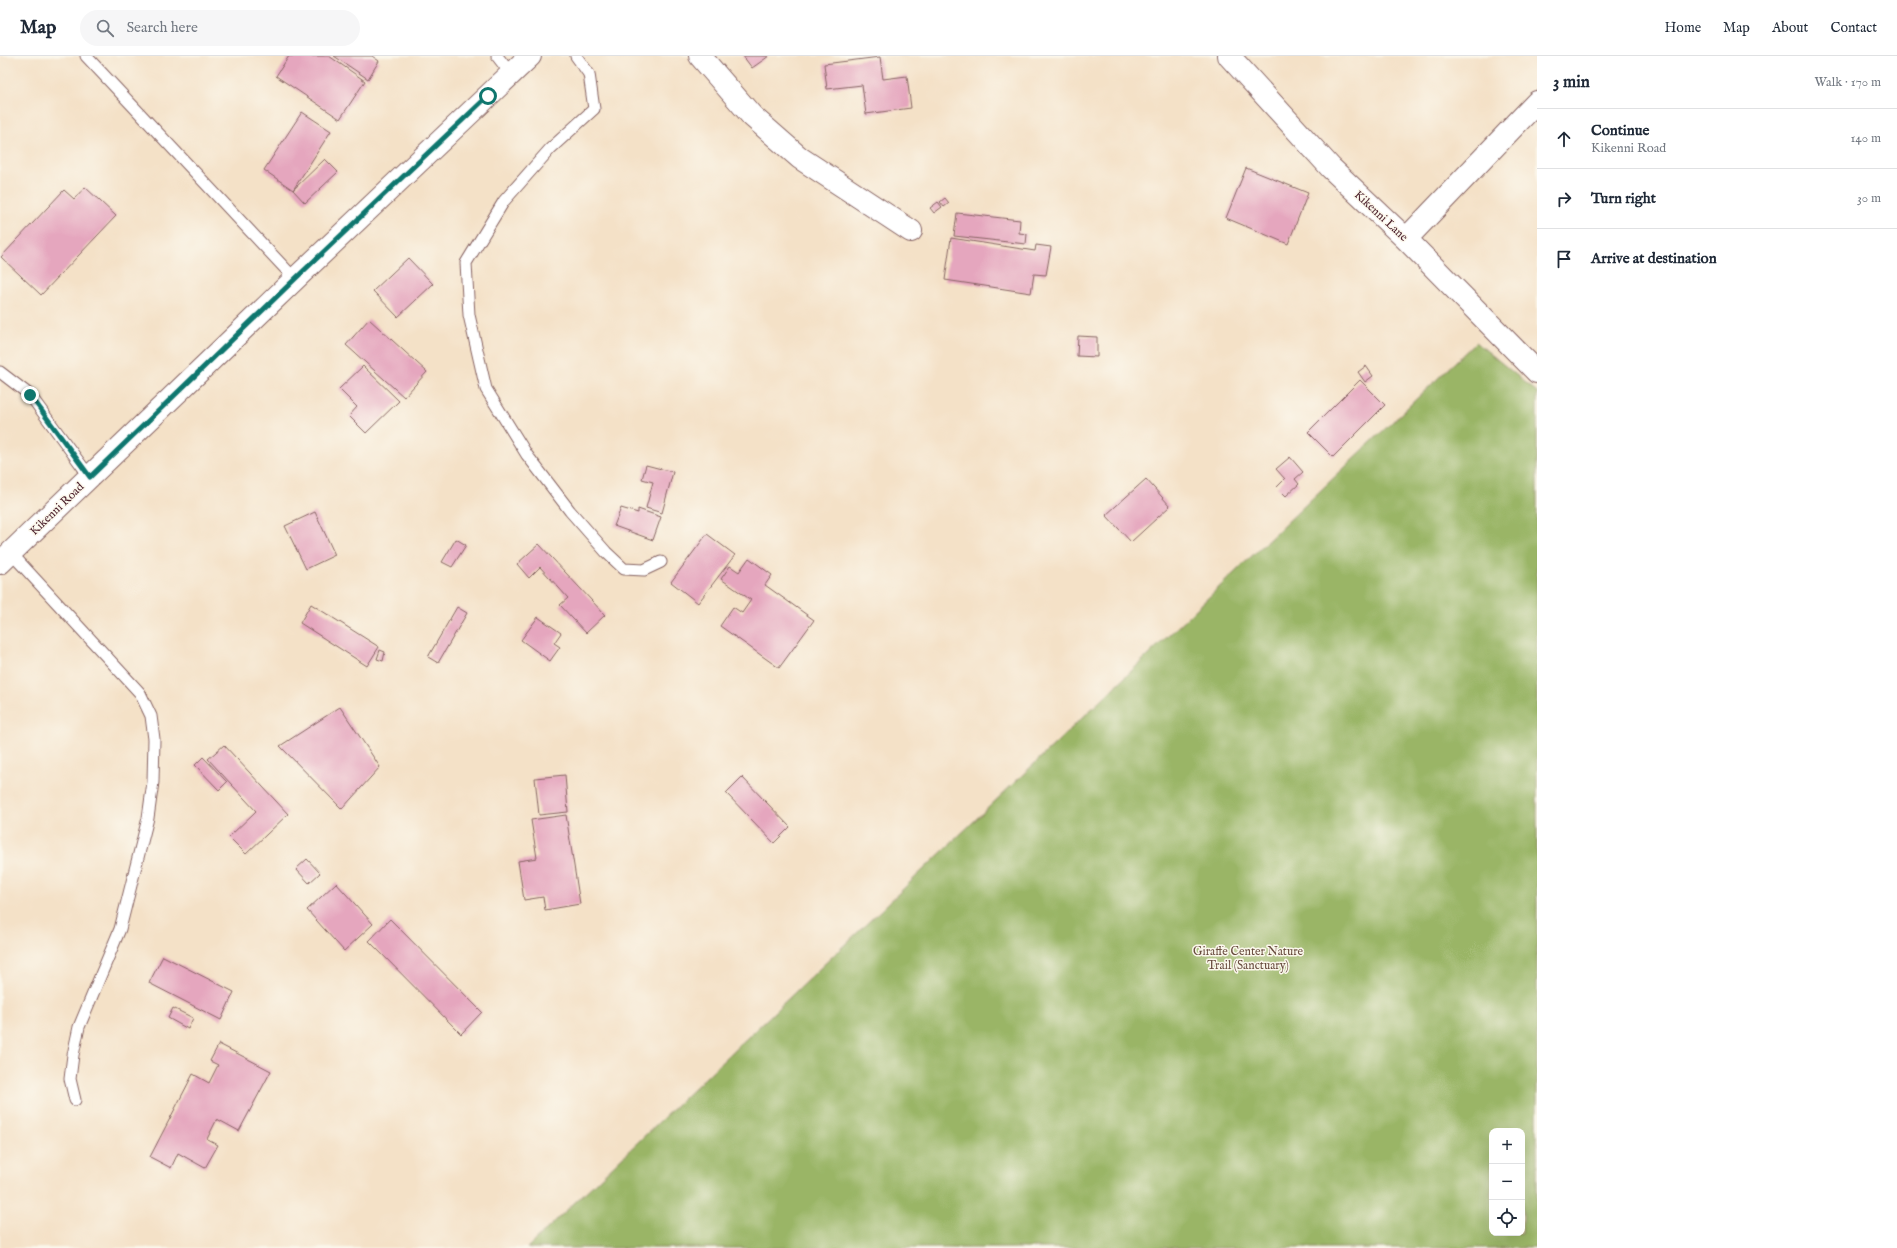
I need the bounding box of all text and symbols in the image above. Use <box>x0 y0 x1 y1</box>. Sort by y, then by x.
search box <box>80 10 360 46</box>
text: Map <box>20 16 56 40</box>
icon: search <box>94 17 116 39</box>
text: Search here <box>126 18 198 37</box>
text: Home <box>1665 19 1701 37</box>
text: Map <box>1723 19 1750 37</box>
text: About <box>1772 19 1808 37</box>
text: Contact <box>1830 19 1877 37</box>
text: 3 min <box>1553 72 1590 93</box>
text: Walk · 170 m <box>1815 74 1881 91</box>
route start <box>479 87 497 105</box>
text: Continue <box>1591 121 1649 140</box>
icon: ahead <box>1553 128 1575 150</box>
text: 140 m <box>1851 130 1881 147</box>
text: Kikenni Road <box>1591 140 1666 157</box>
street label: Kikenni Lane <box>1351 187 1411 245</box>
icon: right <box>1553 188 1575 210</box>
text: Turn right <box>1591 189 1656 208</box>
text: 30 m <box>1857 190 1881 207</box>
icon: arrive <box>1553 248 1575 270</box>
text: Arrive at destination <box>1591 249 1717 268</box>
route end <box>21 386 39 404</box>
street label: Kikenni Road <box>27 479 88 539</box>
park label: Giraffe Center Nature Trail (Sanctuary) <box>1193 944 1304 973</box>
map controls <box>1489 1128 1525 1236</box>
button: + <box>1489 1128 1525 1164</box>
button: − <box>1489 1164 1525 1200</box>
button: locate <box>1489 1200 1525 1236</box>

